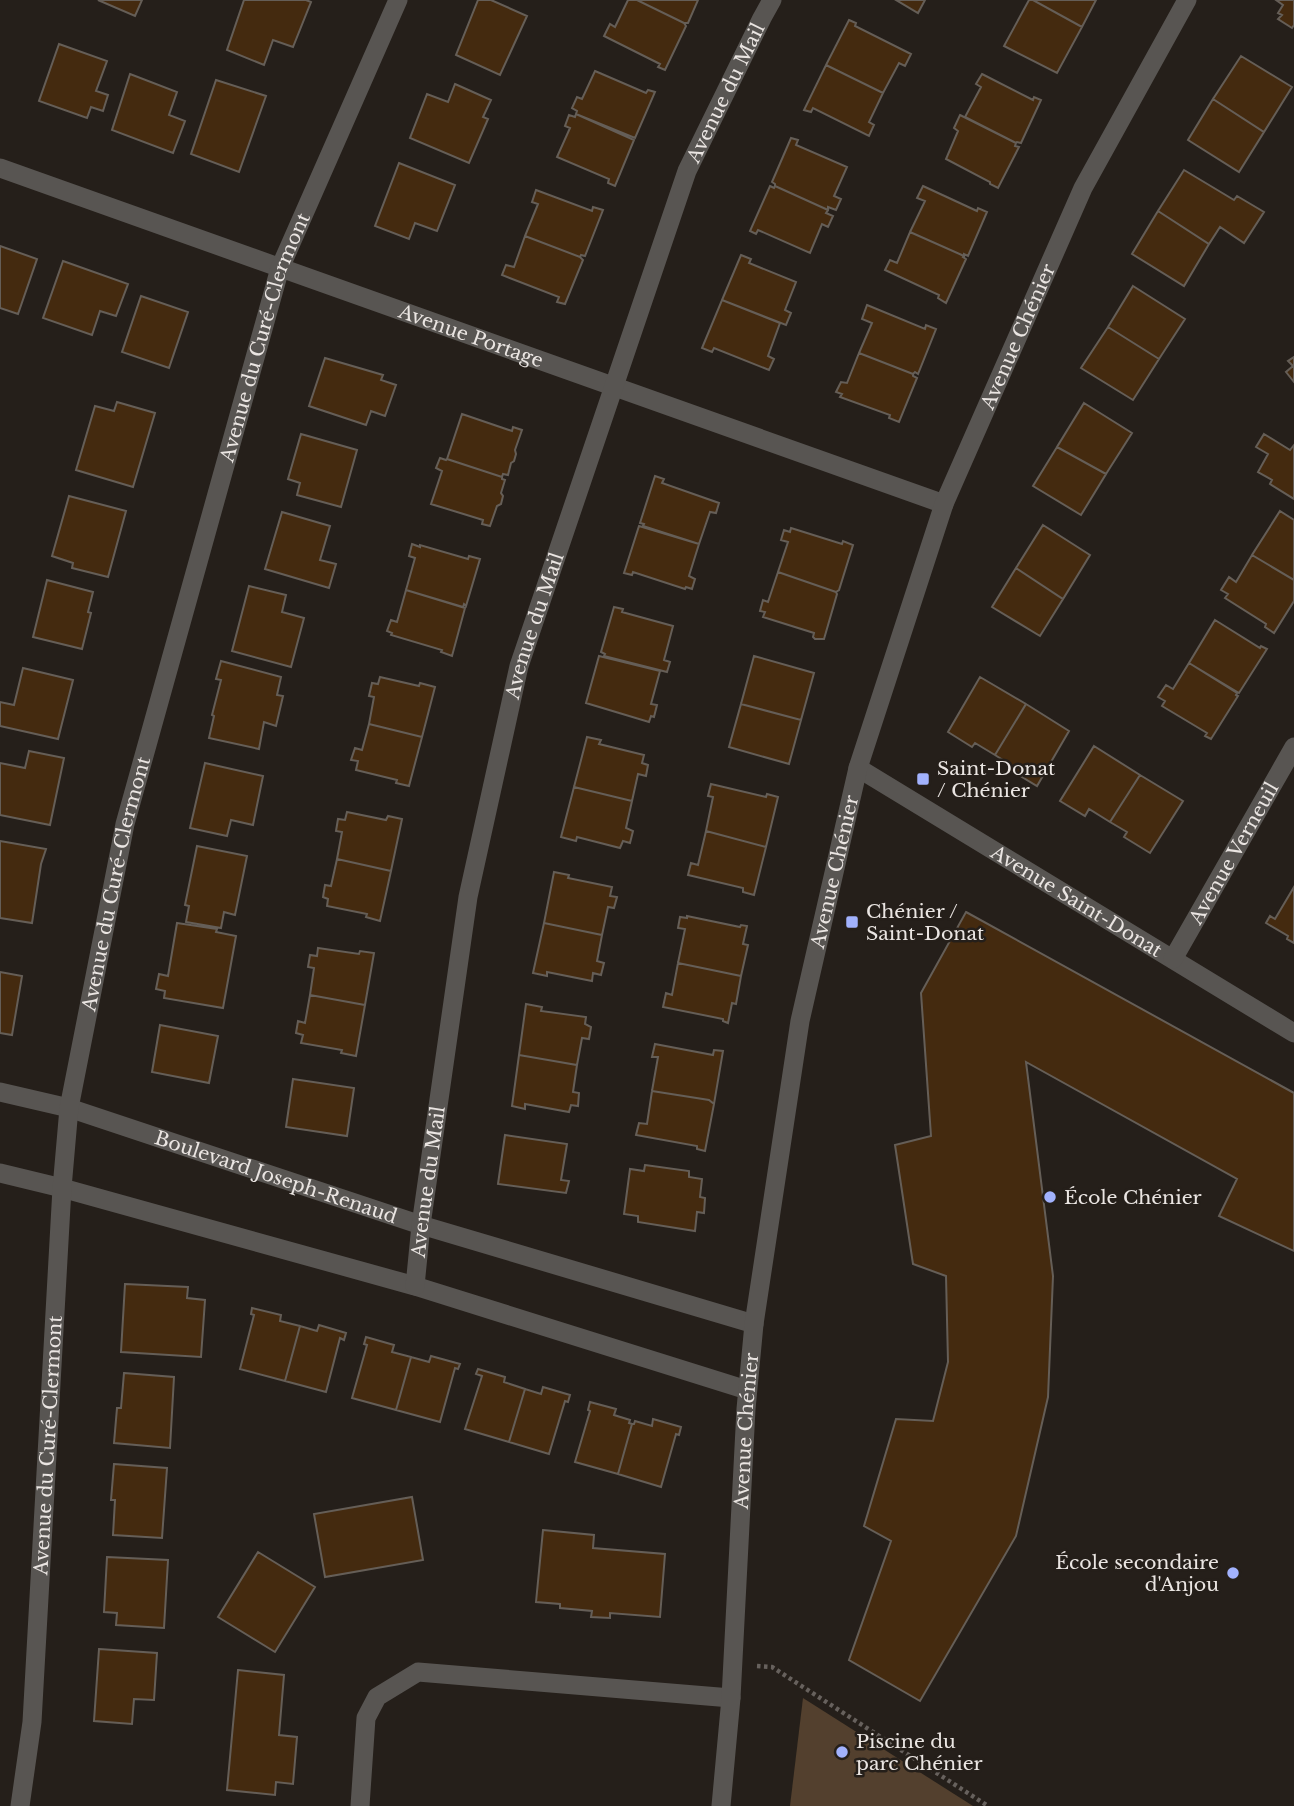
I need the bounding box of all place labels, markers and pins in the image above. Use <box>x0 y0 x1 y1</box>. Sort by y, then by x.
place label: Saint-Donat / Chénier <box>937 757 1056 802</box>
marker: Saint-Donat / Chénier <box>915 771 931 787</box>
place label: Chénier / Saint-Donat <box>866 900 985 945</box>
marker: Chénier / Saint-Donat <box>844 914 860 930</box>
place label: École Chénier <box>1064 1186 1202 1209</box>
marker: École Chénier <box>1042 1189 1058 1205</box>
place label: École secondaire d'Anjou <box>1055 1551 1219 1596</box>
marker: École secondaire d'Anjou <box>1225 1565 1241 1581</box>
place label: Piscine du parc Chénier <box>856 1730 983 1775</box>
marker: Piscine du parc Chénier <box>834 1744 850 1760</box>

